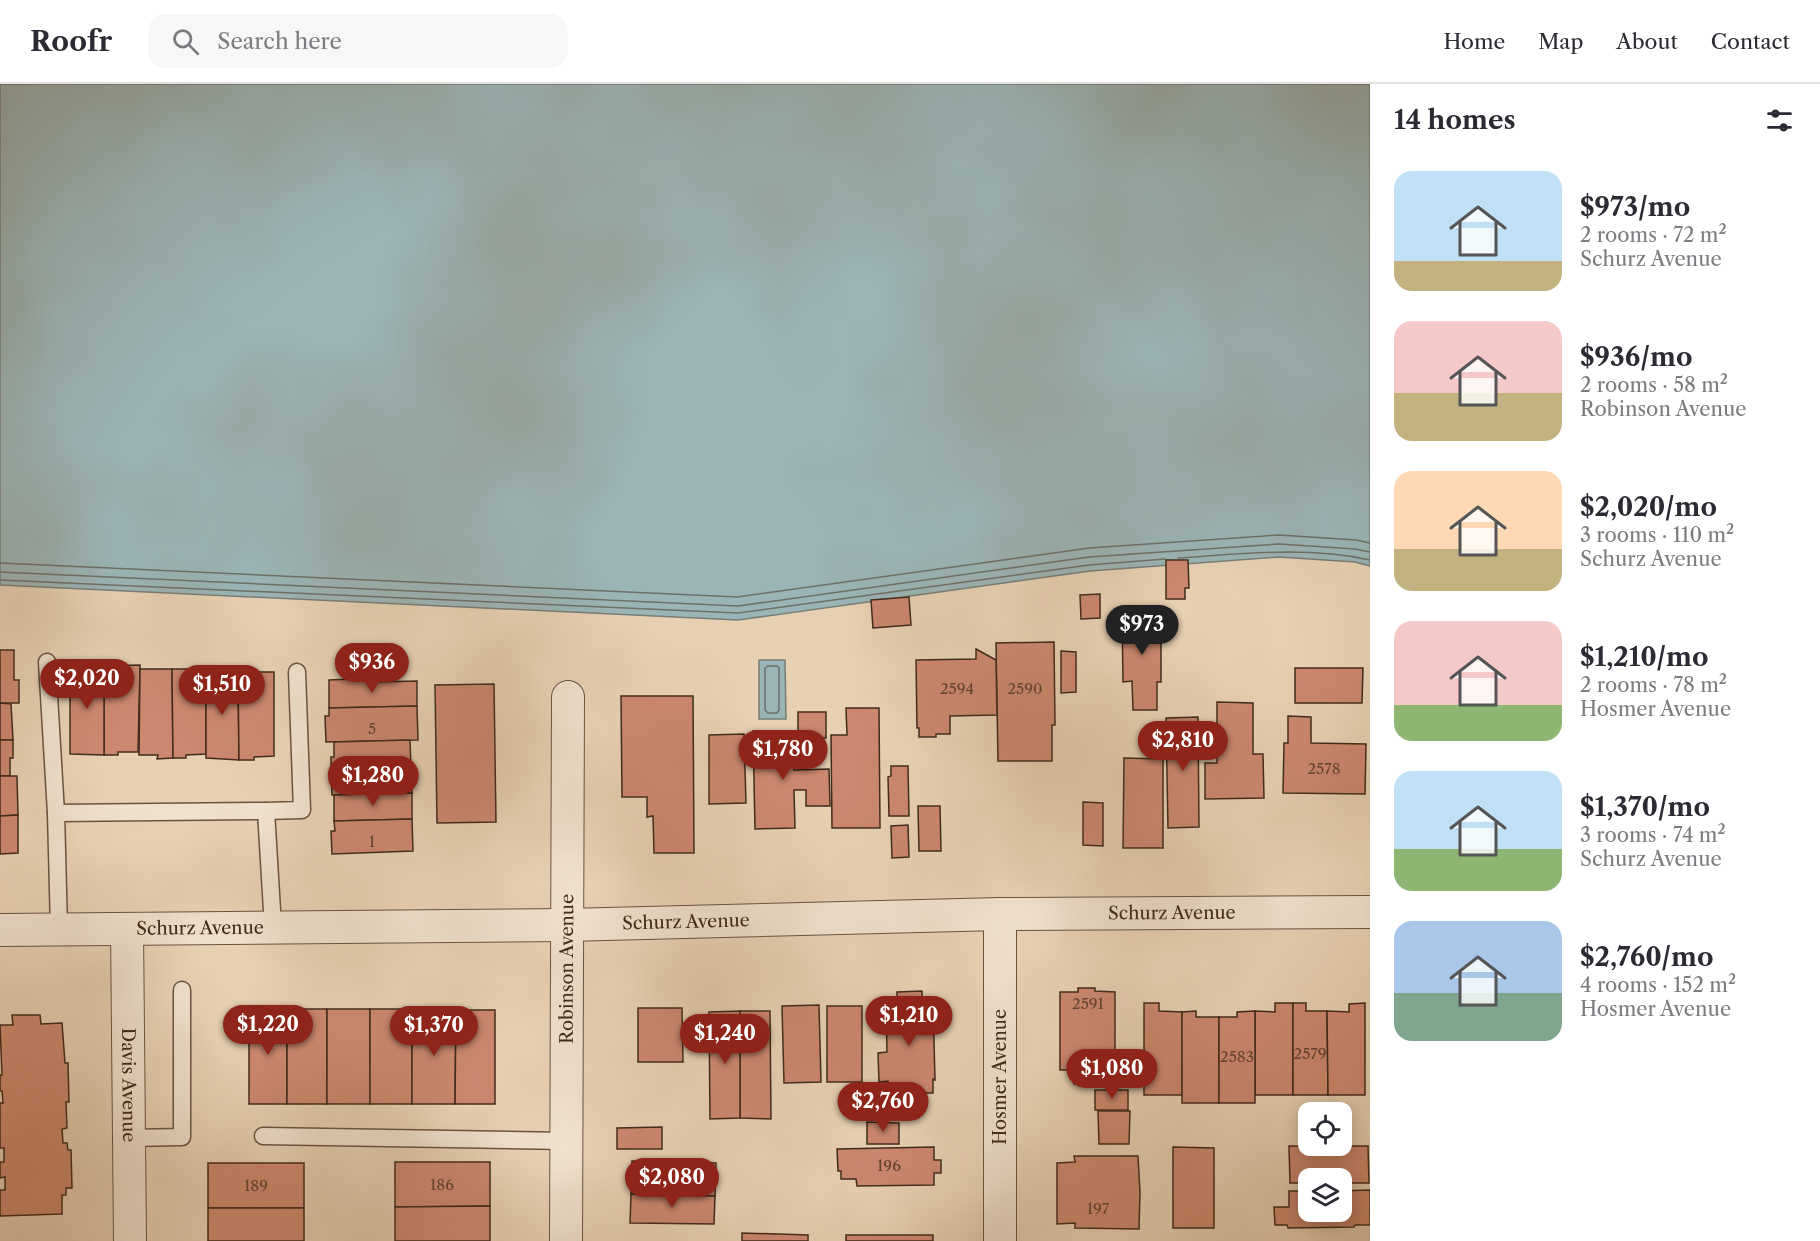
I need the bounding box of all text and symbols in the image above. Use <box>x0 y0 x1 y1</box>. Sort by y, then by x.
search box <box>148 14 568 68</box>
text: Roofr <box>30 24 112 58</box>
icon: search <box>169 25 202 58</box>
text: Search here <box>217 28 342 55</box>
text: Home <box>1444 29 1505 54</box>
text: Map <box>1538 29 1583 54</box>
text: About <box>1616 29 1678 54</box>
text: Contact <box>1711 29 1790 54</box>
text: 14 homes <box>1394 104 1516 136</box>
icon: filters <box>1763 104 1796 137</box>
text: $973/mo <box>1580 191 1690 223</box>
icon: home <box>1442 195 1514 267</box>
text: 2 rooms · 72 m² <box>1580 223 1727 247</box>
text: Schurz Avenue <box>1580 247 1722 271</box>
text: $936/mo <box>1580 341 1692 373</box>
icon: home <box>1442 345 1514 417</box>
text: 2 rooms · 58 m² <box>1580 373 1728 397</box>
text: Robinson Avenue <box>1580 397 1747 421</box>
text: $2,020/mo <box>1580 491 1717 523</box>
icon: home <box>1442 495 1514 567</box>
text: 3 rooms · 110 m² <box>1580 523 1734 547</box>
text: Schurz Avenue <box>1580 547 1722 571</box>
pin: $973 <box>1106 605 1178 656</box>
text: $973 <box>1120 612 1164 636</box>
text: $1,210/mo <box>1580 641 1709 673</box>
pin: $936 <box>336 643 408 694</box>
icon: home <box>1442 645 1514 717</box>
text: $936 <box>349 650 395 674</box>
pin: $2,020 <box>38 659 136 710</box>
pin: $1,510 <box>173 665 271 716</box>
text: $2,020 <box>54 666 120 690</box>
text: $1,510 <box>193 672 251 696</box>
text: 2 rooms · 78 m² <box>1580 673 1727 697</box>
house number: 2594 <box>940 679 974 698</box>
house number: 2590 <box>1007 679 1043 698</box>
text: Hosmer Avenue <box>1580 697 1731 721</box>
house number: 5 <box>368 719 376 738</box>
pin: $2,810 <box>1134 721 1232 772</box>
text: $2,810 <box>1152 728 1214 752</box>
pin: $1,780 <box>734 730 832 781</box>
text: $1,780 <box>753 737 813 761</box>
pin: $1,280 <box>324 756 422 807</box>
house number: 2578 <box>1307 759 1341 778</box>
text: $1,280 <box>342 763 404 787</box>
text: $1,370/mo <box>1580 791 1710 823</box>
icon: home <box>1442 795 1514 867</box>
text: 3 rooms · 74 m² <box>1580 823 1726 847</box>
house number: 1 <box>369 832 376 851</box>
text: Schurz Avenue <box>1580 847 1722 871</box>
street label: Robinson Avenue <box>556 894 578 1044</box>
street label: Schurz Avenue <box>1108 902 1236 924</box>
street label: Schurz Avenue <box>622 909 750 935</box>
street label: Schurz Avenue <box>136 917 264 940</box>
text: $2,760/mo <box>1580 941 1713 973</box>
icon: home <box>1442 945 1514 1017</box>
text: 4 rooms · 152 m² <box>1580 973 1736 997</box>
house number: 2591 <box>1072 994 1105 1013</box>
pin: $1,210 <box>860 996 958 1047</box>
text: Hosmer Avenue <box>1580 997 1731 1021</box>
text: $1,210 <box>879 1003 939 1027</box>
pin: $1,220 <box>219 1005 317 1056</box>
pin: $1,370 <box>385 1006 483 1057</box>
street label: Hosmer Avenue <box>989 1009 1011 1145</box>
text: $1,220 <box>237 1012 299 1036</box>
text: $1,370 <box>404 1013 464 1037</box>
pin: $1,240 <box>676 1014 774 1065</box>
text: $1,240 <box>694 1021 756 1045</box>
street label: Davis Avenue <box>117 1027 140 1143</box>
house number: 2579 <box>1294 1044 1326 1063</box>
house number: 2583 <box>1220 1047 1254 1066</box>
pin: $1,080 <box>1063 1049 1161 1100</box>
text: $1,080 <box>1080 1056 1144 1080</box>
pin: $2,760 <box>834 1082 932 1133</box>
text: $2,760 <box>852 1089 914 1113</box>
map controls <box>1298 1102 1352 1222</box>
button: locate <box>1298 1102 1352 1156</box>
house number: 196 <box>877 1156 901 1175</box>
pin: $2,080 <box>623 1158 721 1209</box>
text: $2,080 <box>639 1165 705 1189</box>
button: layers <box>1298 1168 1352 1222</box>
house number: 186 <box>430 1175 454 1194</box>
house number: 189 <box>244 1176 268 1195</box>
house number: 197 <box>1087 1199 1110 1218</box>

